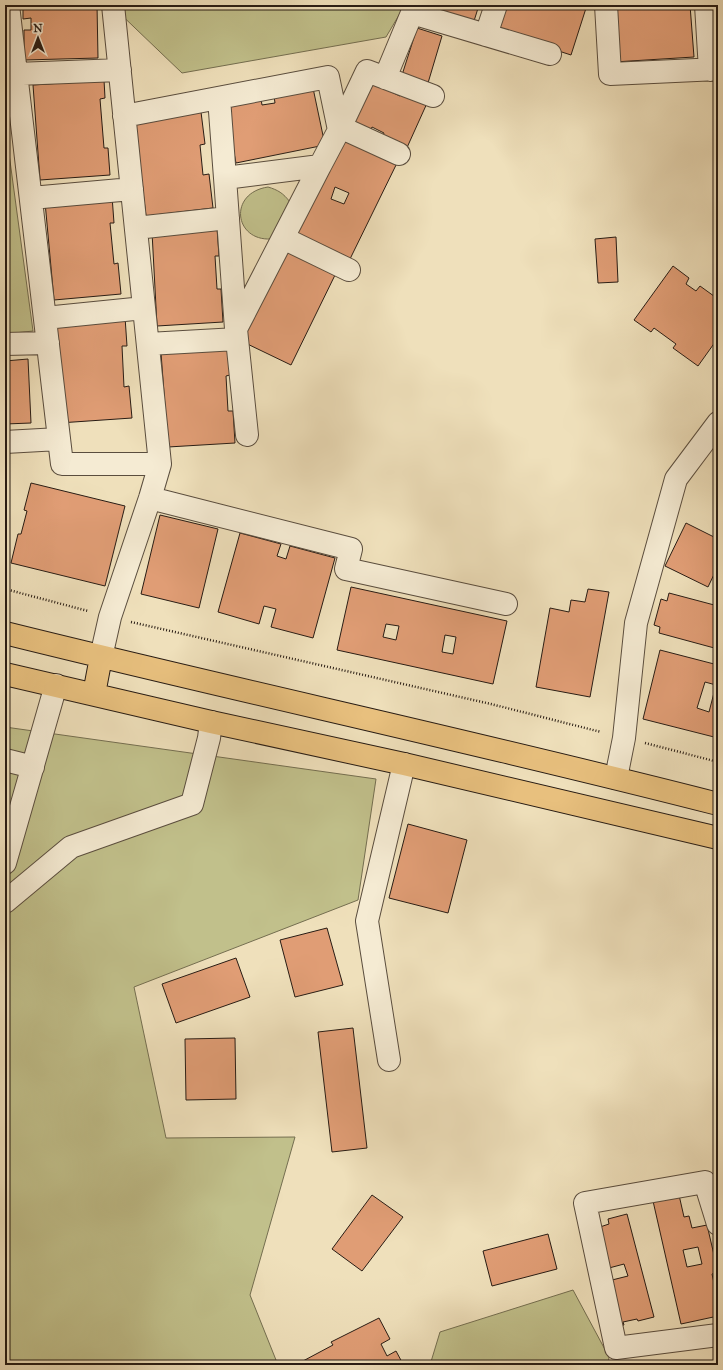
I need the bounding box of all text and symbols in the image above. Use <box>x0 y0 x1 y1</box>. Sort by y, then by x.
north arrow <box>18 18 58 58</box>
text: N <box>33 22 43 35</box>

